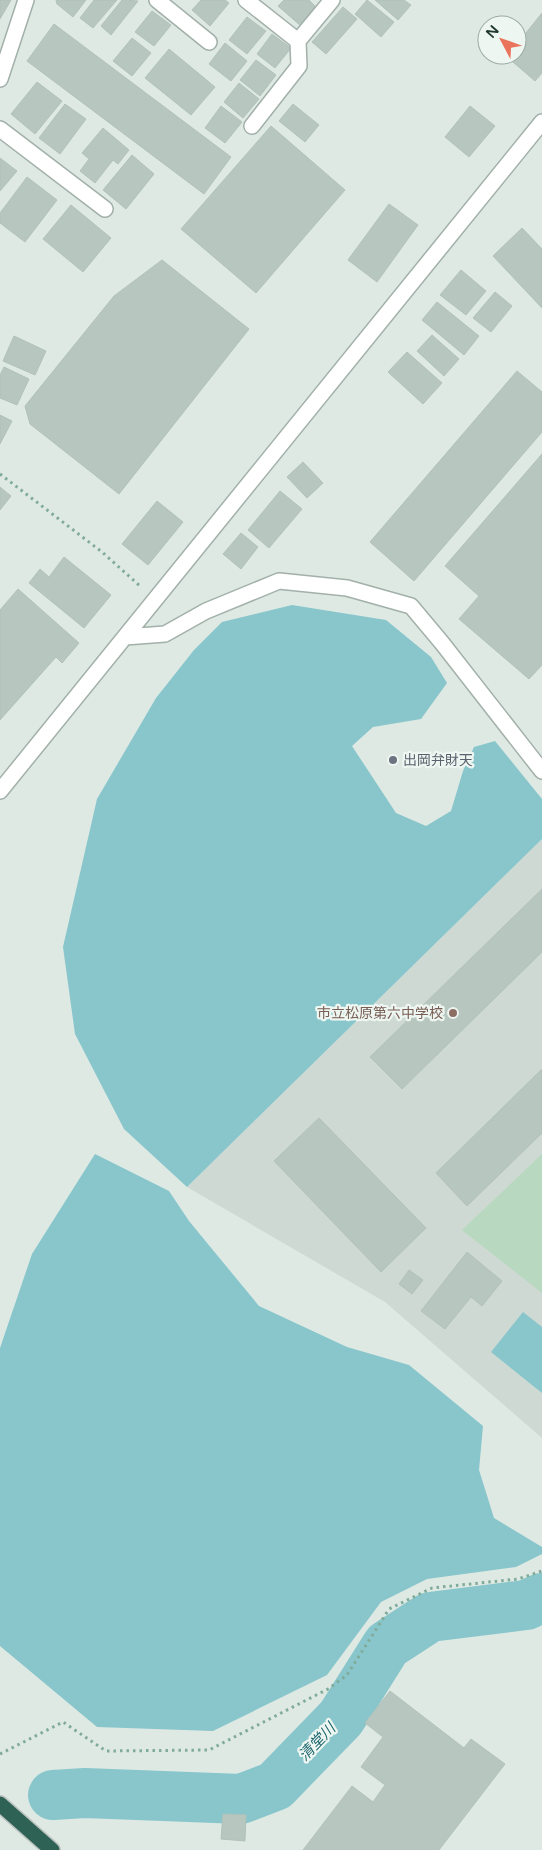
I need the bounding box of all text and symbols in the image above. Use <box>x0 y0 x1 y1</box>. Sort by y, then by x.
north arrow <box>477 15 527 65</box>
text: N <box>482 22 503 42</box>
place label: 出岡弁財天 <box>403 752 473 769</box>
marker: 出岡弁財天 <box>387 754 399 766</box>
place label: 市立松原第六中学校 <box>317 1005 443 1022</box>
marker: 市立松原第六中学校 <box>447 1007 459 1019</box>
water label: 清堂川 <box>295 1718 340 1764</box>

